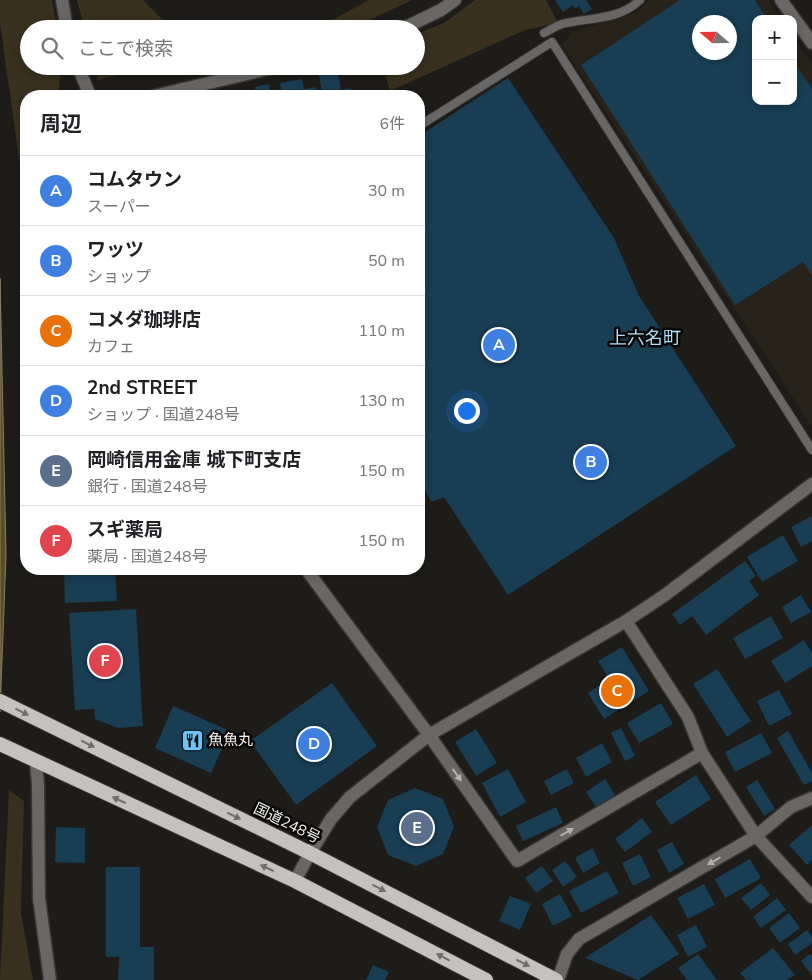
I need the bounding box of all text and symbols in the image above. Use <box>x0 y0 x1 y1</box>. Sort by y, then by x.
north arrow <box>692 15 737 60</box>
map controls <box>752 15 797 105</box>
button: + <box>752 15 797 60</box>
search box <box>20 20 425 75</box>
icon: search <box>38 34 66 62</box>
text: ここで検索 <box>78 36 173 62</box>
button: − <box>752 60 797 105</box>
text: 周辺 <box>40 110 82 138</box>
text: 6件 <box>379 113 405 135</box>
text: コムタウン <box>87 167 182 193</box>
text: A <box>50 180 62 202</box>
text: 30 m <box>368 180 405 202</box>
text: スーパー <box>87 196 151 218</box>
text: ワッツ <box>87 237 144 263</box>
text: B <box>50 250 62 272</box>
text: 50 m <box>368 250 405 272</box>
text: ショップ <box>87 266 151 288</box>
text: コメダ珈琲店 <box>87 307 201 333</box>
text: C <box>51 320 61 342</box>
text: 110 m <box>358 320 405 342</box>
pin: A <box>483 326 515 364</box>
district label: 上六名町 <box>609 326 681 350</box>
text: カフェ <box>87 336 135 358</box>
text: 2nd STREET <box>87 375 197 401</box>
text: D <box>50 390 62 412</box>
text: 130 m <box>358 390 405 412</box>
your location <box>454 398 480 424</box>
text: ショップ · 国道248号 <box>87 404 240 426</box>
pin: B <box>575 443 607 481</box>
text: 岡崎信用金庫 城下町支店 <box>87 447 301 473</box>
text: E <box>51 460 61 482</box>
text: 150 m <box>358 460 405 482</box>
text: 銀行 · 国道248号 <box>87 476 208 498</box>
text: スギ薬局 <box>87 517 163 543</box>
text: F <box>52 530 61 552</box>
text: 150 m <box>358 530 405 552</box>
text: 薬局 · 国道248号 <box>87 546 208 568</box>
pin: F <box>89 642 121 680</box>
pin: C <box>601 672 633 710</box>
one-way arrow <box>15 708 29 716</box>
pin: D <box>298 725 330 763</box>
restaurant icon: 魚魚丸 <box>180 728 204 752</box>
place label: 魚魚丸 <box>208 730 253 750</box>
one-way arrow <box>81 740 95 748</box>
one-way arrow <box>452 769 462 782</box>
one-way arrow <box>112 796 126 804</box>
street label: 国道248号 <box>250 798 324 848</box>
pin: E <box>401 809 433 847</box>
one-way arrow <box>227 812 241 820</box>
one-way arrow <box>560 827 573 836</box>
one-way arrow <box>707 856 720 865</box>
one-way arrow <box>260 863 274 871</box>
one-way arrow <box>372 884 386 892</box>
one-way arrow <box>436 953 450 962</box>
one-way arrow <box>516 959 531 967</box>

